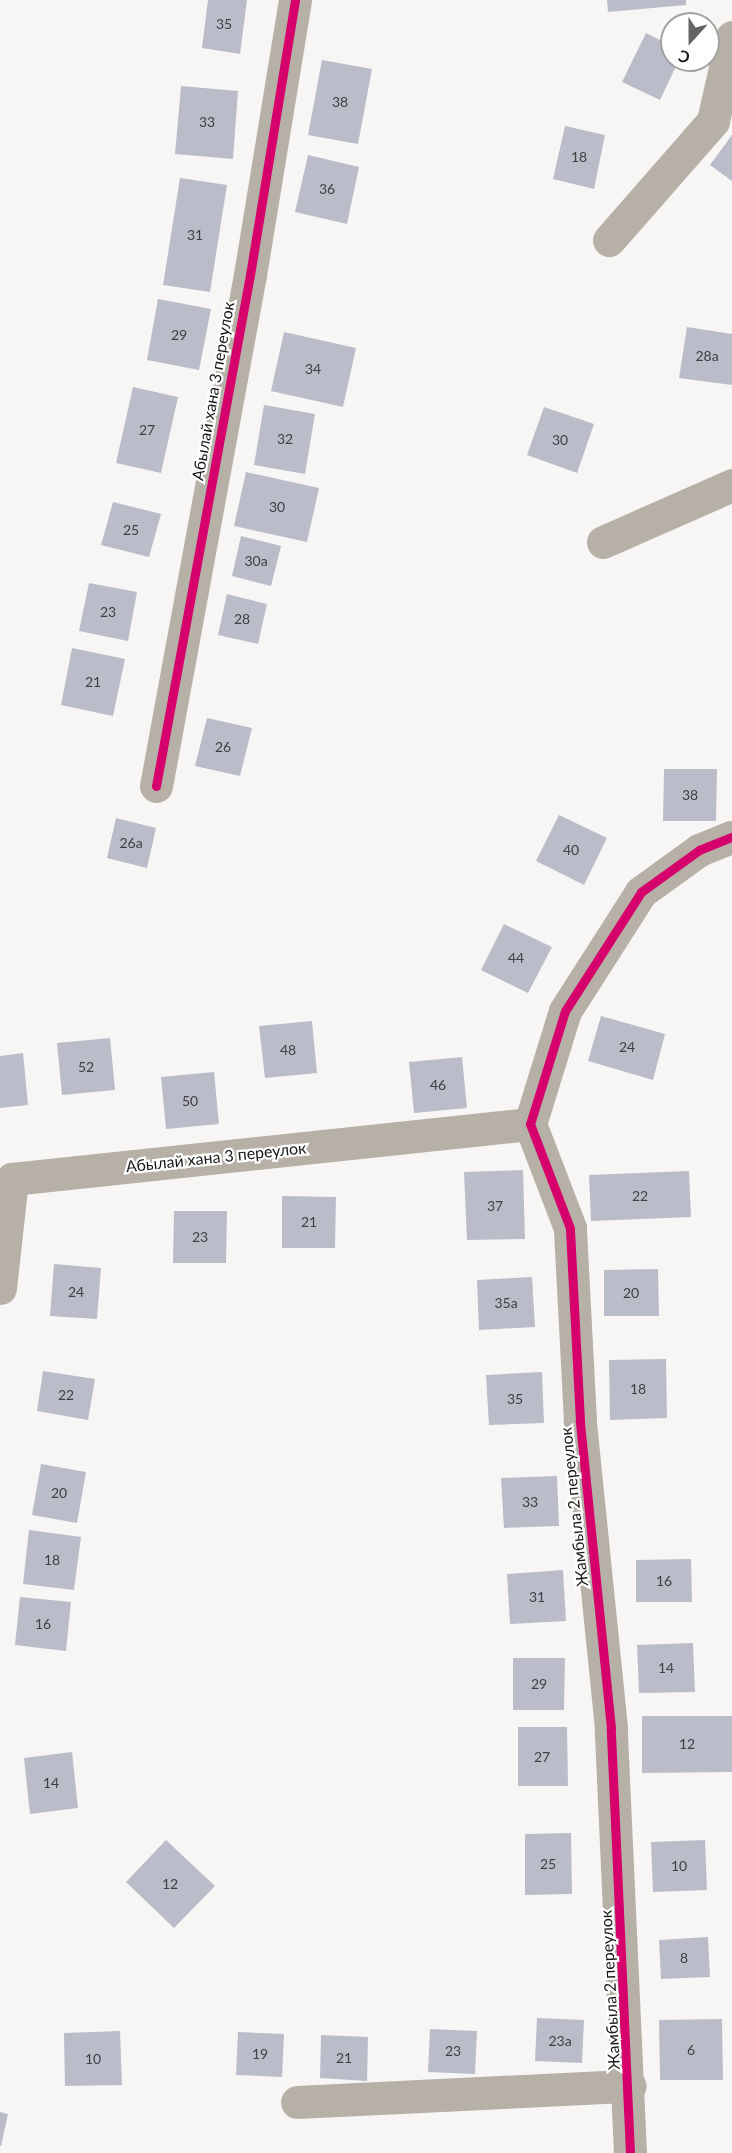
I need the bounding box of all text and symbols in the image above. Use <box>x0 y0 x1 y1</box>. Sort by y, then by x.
north arrow <box>660 12 720 72</box>
house number: 35 <box>216 16 232 32</box>
text: С <box>676 47 692 68</box>
house number: 38 <box>332 94 348 110</box>
house number: 33 <box>199 114 215 130</box>
house number: 18 <box>571 149 587 165</box>
house number: 36 <box>319 181 335 197</box>
house number: 31 <box>187 227 203 243</box>
street label: Абылай хана 3 переулок <box>188 300 238 482</box>
house number: 29 <box>171 327 187 343</box>
house number: 28а <box>695 348 719 364</box>
house number: 34 <box>305 361 321 377</box>
house number: 27 <box>139 422 155 438</box>
house number: 32 <box>277 431 293 447</box>
house number: 30 <box>552 432 568 448</box>
house number: 30 <box>269 499 285 515</box>
house number: 25 <box>123 522 139 538</box>
house number: 30а <box>244 553 268 569</box>
house number: 23 <box>100 604 116 620</box>
house number: 28 <box>234 611 250 627</box>
house number: 21 <box>85 674 101 690</box>
house number: 26 <box>215 739 231 755</box>
house number: 38 <box>682 787 698 803</box>
house number: 26а <box>119 835 143 851</box>
house number: 40 <box>563 842 579 858</box>
house number: 44 <box>508 950 524 966</box>
house number: 24 <box>619 1039 635 1055</box>
house number: 48 <box>280 1042 296 1058</box>
house number: 52 <box>78 1059 94 1075</box>
house number: 46 <box>430 1077 446 1093</box>
house number: 50 <box>182 1093 198 1109</box>
street label: Абылай хана 3 переулок <box>125 1138 307 1176</box>
house number: 22 <box>632 1188 648 1204</box>
house number: 37 <box>487 1198 503 1214</box>
house number: 21 <box>301 1214 317 1230</box>
house number: 23 <box>192 1229 208 1245</box>
house number: 24 <box>68 1284 84 1300</box>
house number: 20 <box>623 1285 639 1301</box>
house number: 35a <box>494 1295 518 1311</box>
house number: 18 <box>630 1381 646 1397</box>
house number: 22 <box>58 1387 74 1403</box>
house number: 35 <box>507 1391 523 1407</box>
street label: Жамбыла 2 переулок <box>556 1426 592 1588</box>
house number: 20 <box>51 1485 67 1501</box>
house number: 33 <box>522 1494 538 1510</box>
house number: 18 <box>44 1552 60 1568</box>
house number: 16 <box>656 1573 672 1589</box>
house number: 31 <box>529 1589 545 1605</box>
house number: 16 <box>35 1616 51 1632</box>
house number: 14 <box>658 1660 674 1676</box>
house number: 29 <box>531 1676 547 1692</box>
house number: 12 <box>679 1736 695 1752</box>
house number: 27 <box>534 1749 550 1765</box>
house number: 14 <box>43 1775 59 1791</box>
house number: 25 <box>540 1856 556 1872</box>
house number: 10 <box>671 1858 687 1874</box>
house number: 12 <box>162 1876 178 1892</box>
street label: Жамбыла 2 переулок <box>596 1909 624 2071</box>
house number: 8 <box>680 1950 688 1966</box>
house number: 23a <box>548 2033 572 2049</box>
house number: 6 <box>687 2042 695 2058</box>
house number: 23 <box>445 2043 461 2059</box>
house number: 19 <box>252 2046 268 2062</box>
house number: 21 <box>336 2050 352 2066</box>
house number: 10 <box>85 2051 101 2067</box>

